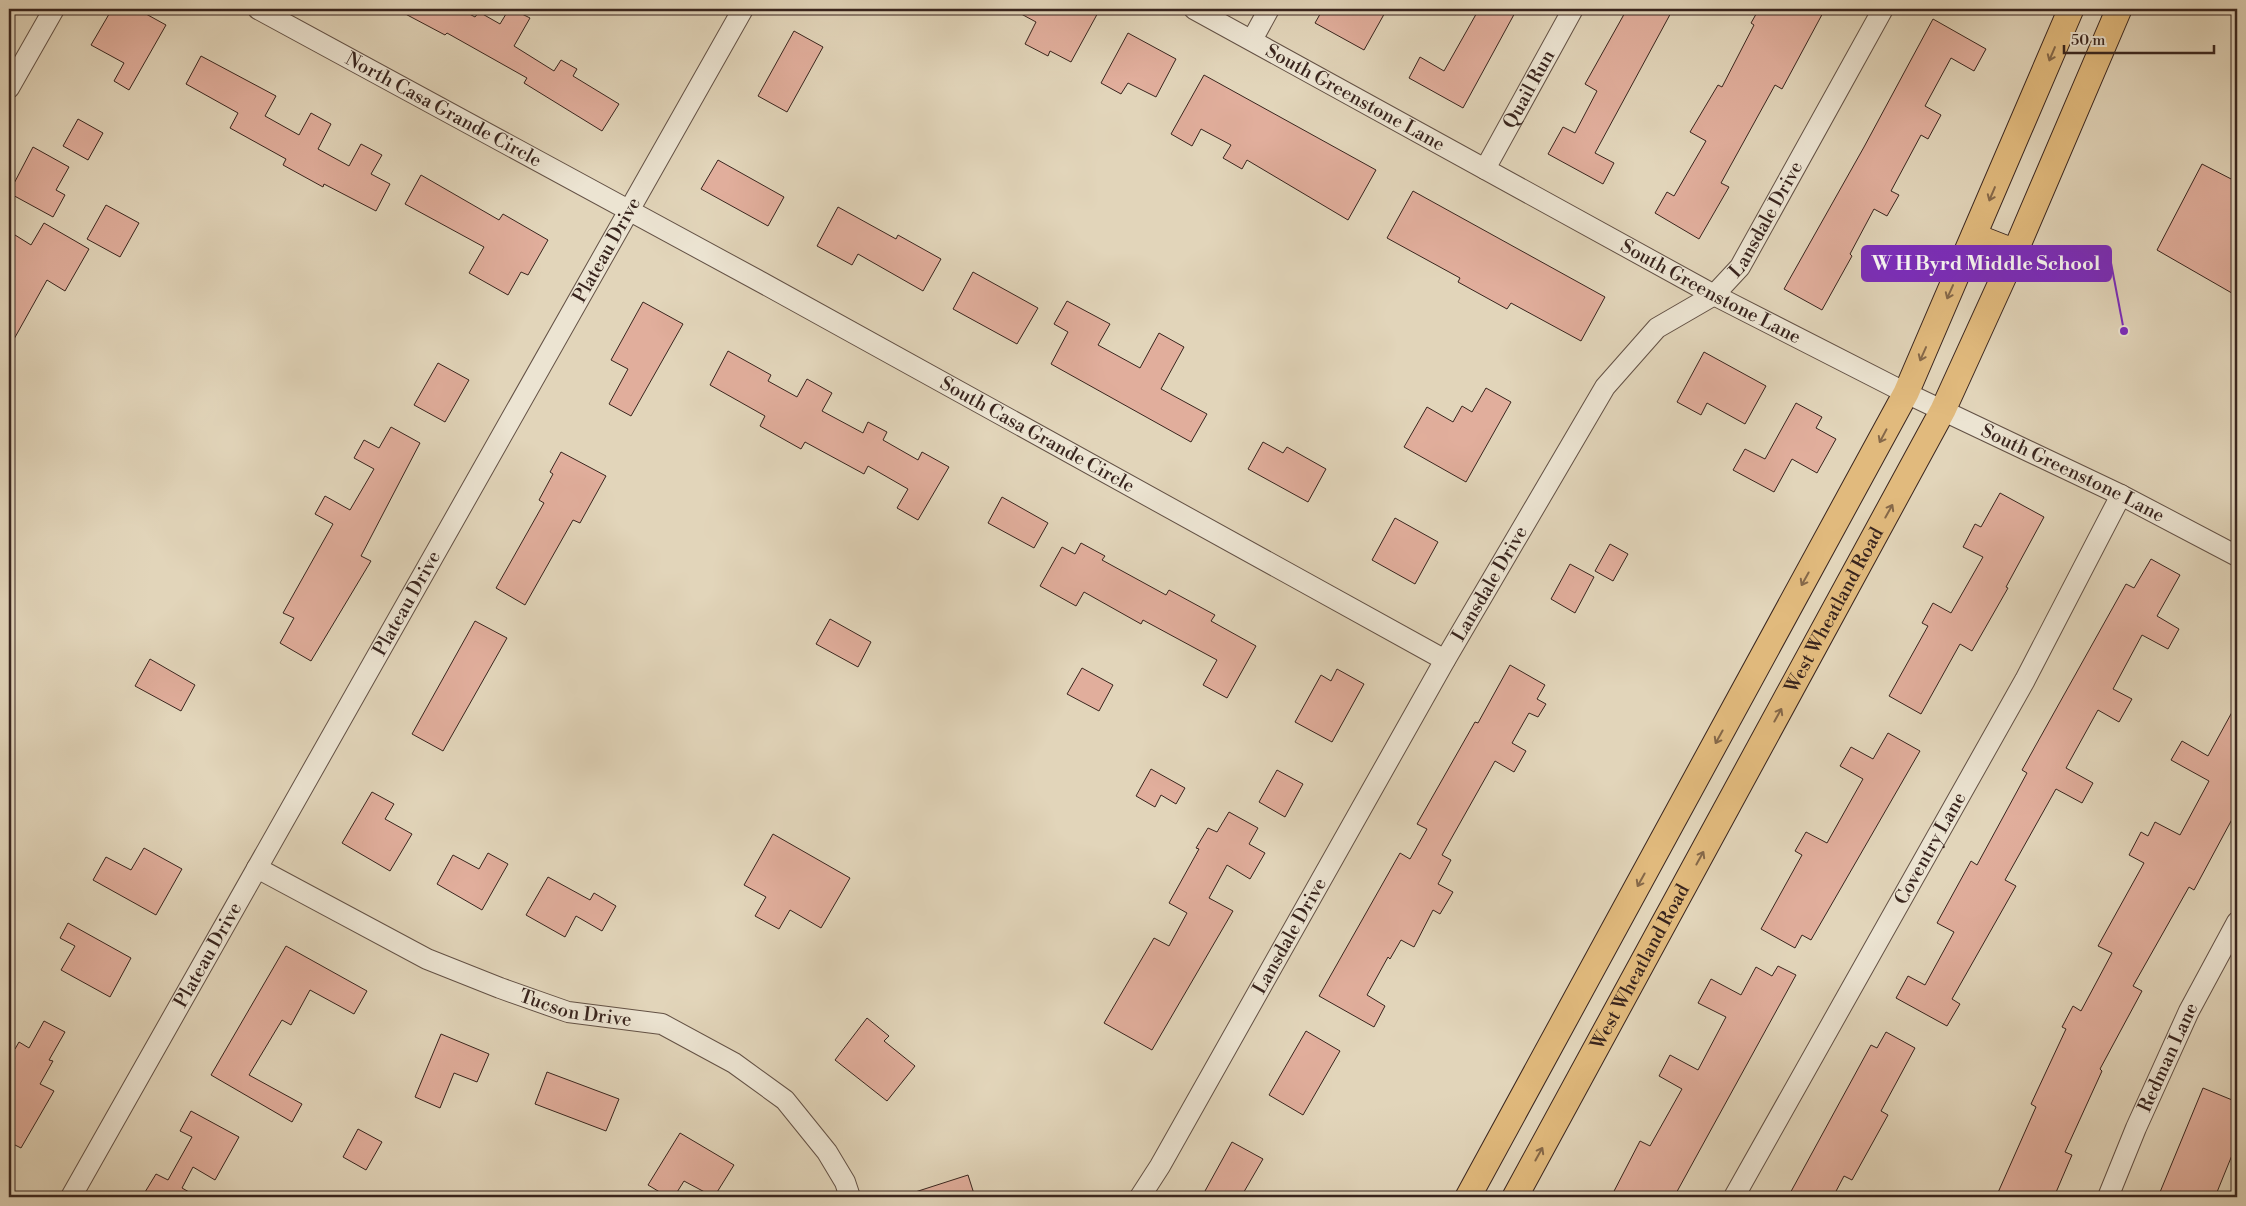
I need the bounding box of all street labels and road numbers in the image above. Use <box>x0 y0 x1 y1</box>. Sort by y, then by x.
street label: South Greenstone Lane <box>1261 39 1449 157</box>
street label: Quail Run <box>1498 46 1560 133</box>
street label: North Casa Grande Circle <box>341 47 546 173</box>
street label: Lansdale Drive <box>1724 157 1808 283</box>
street label: Plateau Drive <box>567 193 646 307</box>
street label: South Greenstone Lane <box>1616 234 1805 349</box>
street label: South Casa Grande Circle <box>936 371 1139 498</box>
street label: South Greenstone Lane <box>1977 418 2169 528</box>
street label: Lansdale Drive <box>1446 522 1533 646</box>
street label: West Wheatland Road <box>1779 523 1889 698</box>
street label: Plateau Drive <box>367 546 446 660</box>
street label: Coventry Lane <box>1889 788 1971 909</box>
street label: Lansdale Drive <box>1247 873 1332 998</box>
street label: West Wheatland Road <box>1585 880 1695 1055</box>
street label: Plateau Drive <box>169 898 247 1012</box>
street label: Tucson Drive <box>516 984 633 1032</box>
street label: Redman Lane <box>2133 998 2203 1116</box>

